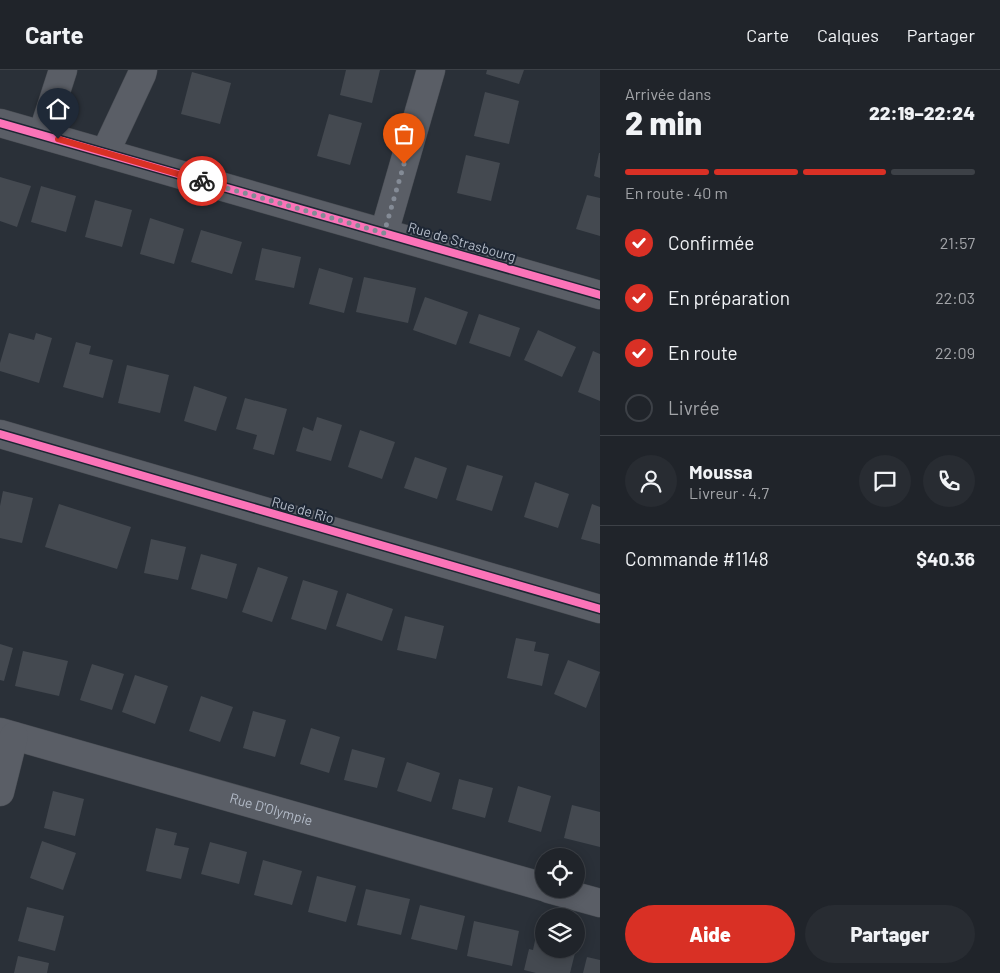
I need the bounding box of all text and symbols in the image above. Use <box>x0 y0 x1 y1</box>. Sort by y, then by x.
text: Carte <box>25 20 84 49</box>
text: Carte <box>746 24 789 46</box>
text: Calques <box>817 24 879 46</box>
text: Partager <box>907 24 975 46</box>
text: Arrivée dans <box>625 84 711 103</box>
pin <box>37 88 79 139</box>
icon: home <box>44 95 72 123</box>
text: 22:19–22:24 <box>869 101 975 124</box>
text: 2 min <box>625 103 702 141</box>
pin <box>383 113 425 164</box>
icon: bag <box>390 120 418 148</box>
courier <box>177 156 227 206</box>
icon: bike <box>188 167 216 195</box>
text: En route · 40 m <box>625 183 728 202</box>
street label: Rue de Strasbourg <box>406 218 518 265</box>
icon: check <box>625 229 653 257</box>
text: Confirmée <box>668 231 755 254</box>
text: 21:57 <box>940 233 975 252</box>
icon: check <box>625 284 653 312</box>
text: En préparation <box>668 286 790 309</box>
text: 22:03 <box>935 288 975 307</box>
icon: check <box>625 339 653 367</box>
text: En route <box>668 341 738 364</box>
text: 22:09 <box>935 343 975 362</box>
text: Livrée <box>668 396 720 419</box>
button: person <box>625 455 677 507</box>
button: chat <box>859 455 911 507</box>
button: phone <box>923 455 975 507</box>
text: Moussa <box>689 460 753 483</box>
text: Livreur · 4.7 <box>689 483 769 502</box>
street label: Rue de Rio <box>270 493 336 527</box>
text: Commande #1148 <box>625 547 769 570</box>
text: $40.36 <box>916 547 975 570</box>
street label: Rue D'Olympie <box>228 789 315 829</box>
map controls <box>535 848 585 958</box>
button: locate <box>535 848 585 898</box>
button: Aide <box>625 905 795 963</box>
button: Partager <box>805 905 975 963</box>
button: layers <box>535 908 585 958</box>

